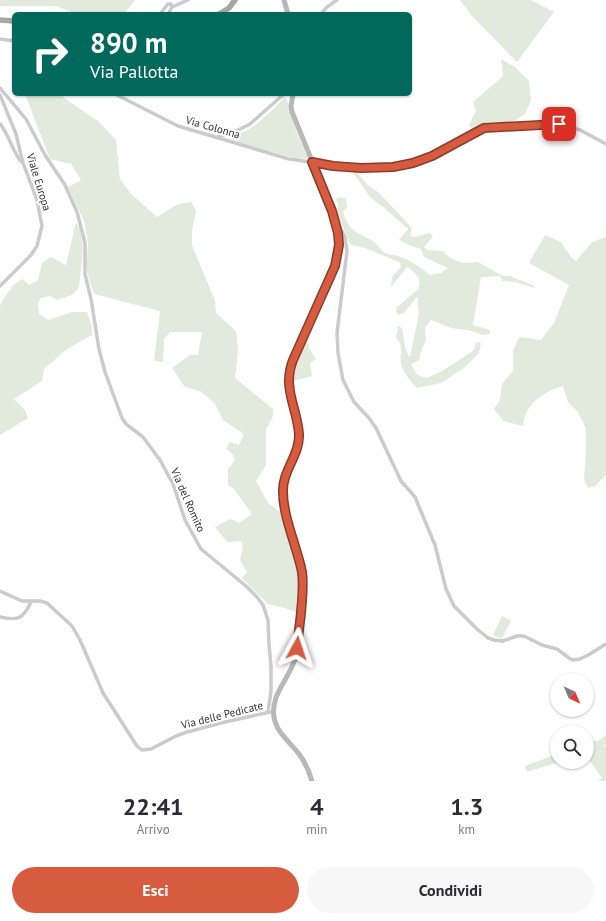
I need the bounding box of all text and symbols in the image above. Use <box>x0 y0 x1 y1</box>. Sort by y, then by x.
text: 890 m <box>90 24 167 61</box>
icon: right <box>24 28 76 80</box>
text: Via Pallotta <box>90 60 178 83</box>
pin <box>542 107 576 141</box>
street label: Via Colonna <box>183 112 242 141</box>
icon: arrive <box>548 113 570 135</box>
street label: Viale Europa <box>23 151 54 212</box>
street label: Via del Romito <box>167 465 208 534</box>
position arrow <box>276 627 318 669</box>
north arrow <box>550 673 594 717</box>
map controls <box>550 673 594 769</box>
street label: Via delle Pedicate <box>179 698 265 732</box>
button: search <box>550 725 594 769</box>
text: 22:41 <box>123 791 184 822</box>
text: 4 <box>310 791 324 822</box>
text: 1.3 <box>450 791 483 822</box>
text: Arrivo <box>137 821 170 838</box>
text: min <box>306 821 327 838</box>
text: km <box>458 821 475 838</box>
button: Esci <box>12 867 299 913</box>
button: Condividi <box>307 867 594 913</box>

